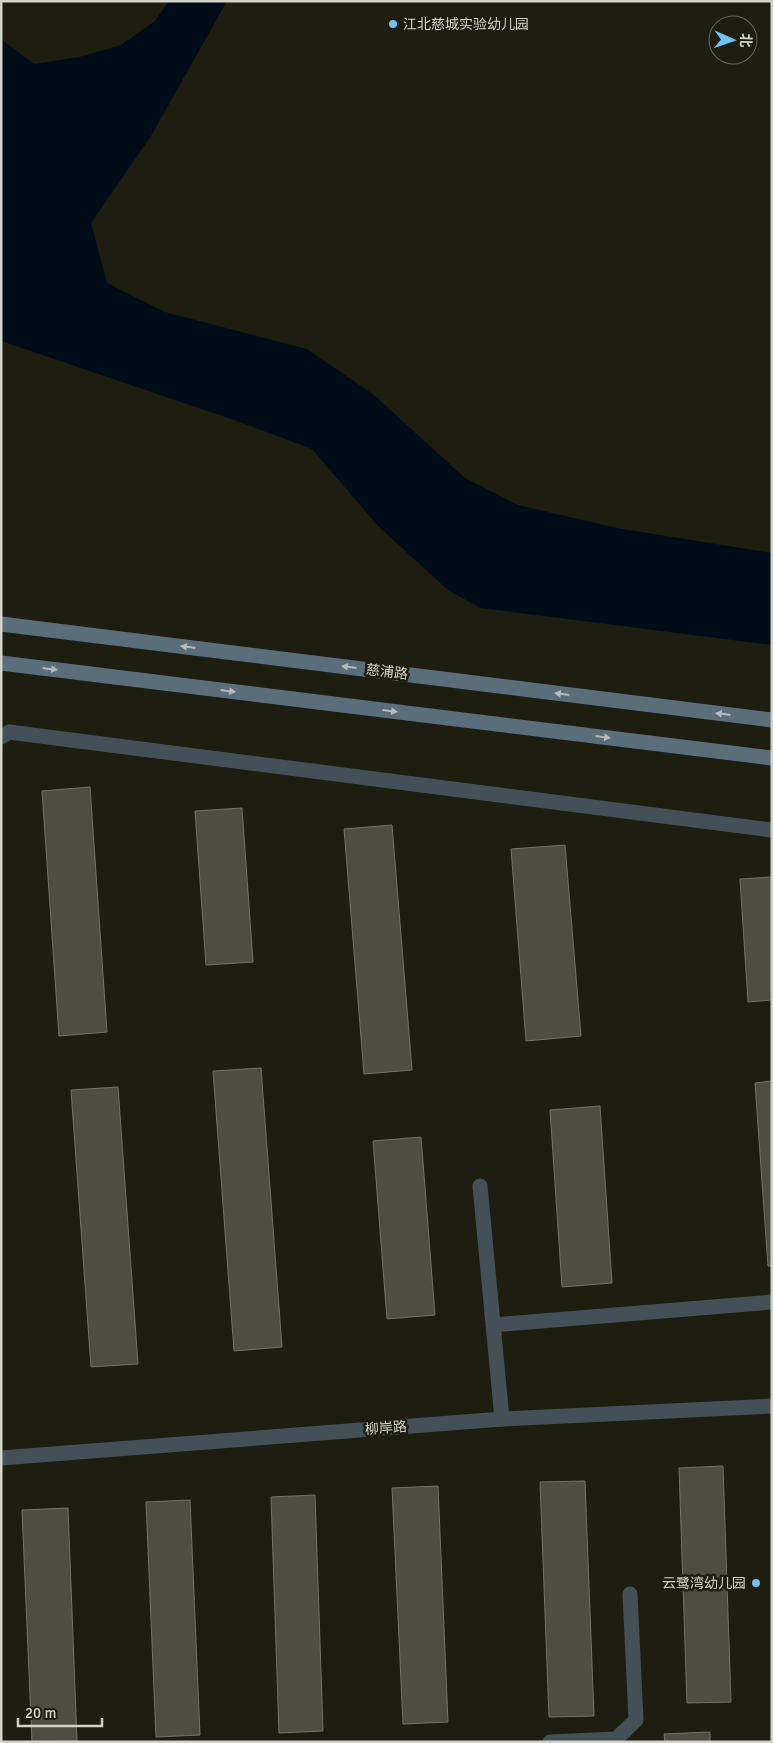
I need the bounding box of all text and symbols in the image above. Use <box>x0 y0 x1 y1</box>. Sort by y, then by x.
north arrow <box>708 15 758 65</box>
place label: 江北慈城实验幼儿园 <box>403 16 529 33</box>
marker: 江北慈城实验幼儿园 <box>387 18 399 30</box>
text: 北 <box>737 33 754 48</box>
one-way arrow <box>179 643 195 651</box>
street label: 慈浦路 <box>365 661 409 683</box>
one-way arrow <box>340 663 356 671</box>
one-way arrow <box>42 665 58 673</box>
one-way arrow <box>221 687 237 695</box>
one-way arrow <box>554 689 570 697</box>
one-way arrow <box>382 707 398 715</box>
one-way arrow <box>715 710 731 718</box>
one-way arrow <box>595 733 611 741</box>
street label: 柳岸路 <box>364 1418 408 1438</box>
place label: 云鹭湾幼儿园 <box>662 1575 746 1592</box>
marker: 云鹭湾幼儿园 <box>750 1577 762 1589</box>
scale bar <box>18 1696 101 1728</box>
text: 20 m <box>25 1704 56 1722</box>

